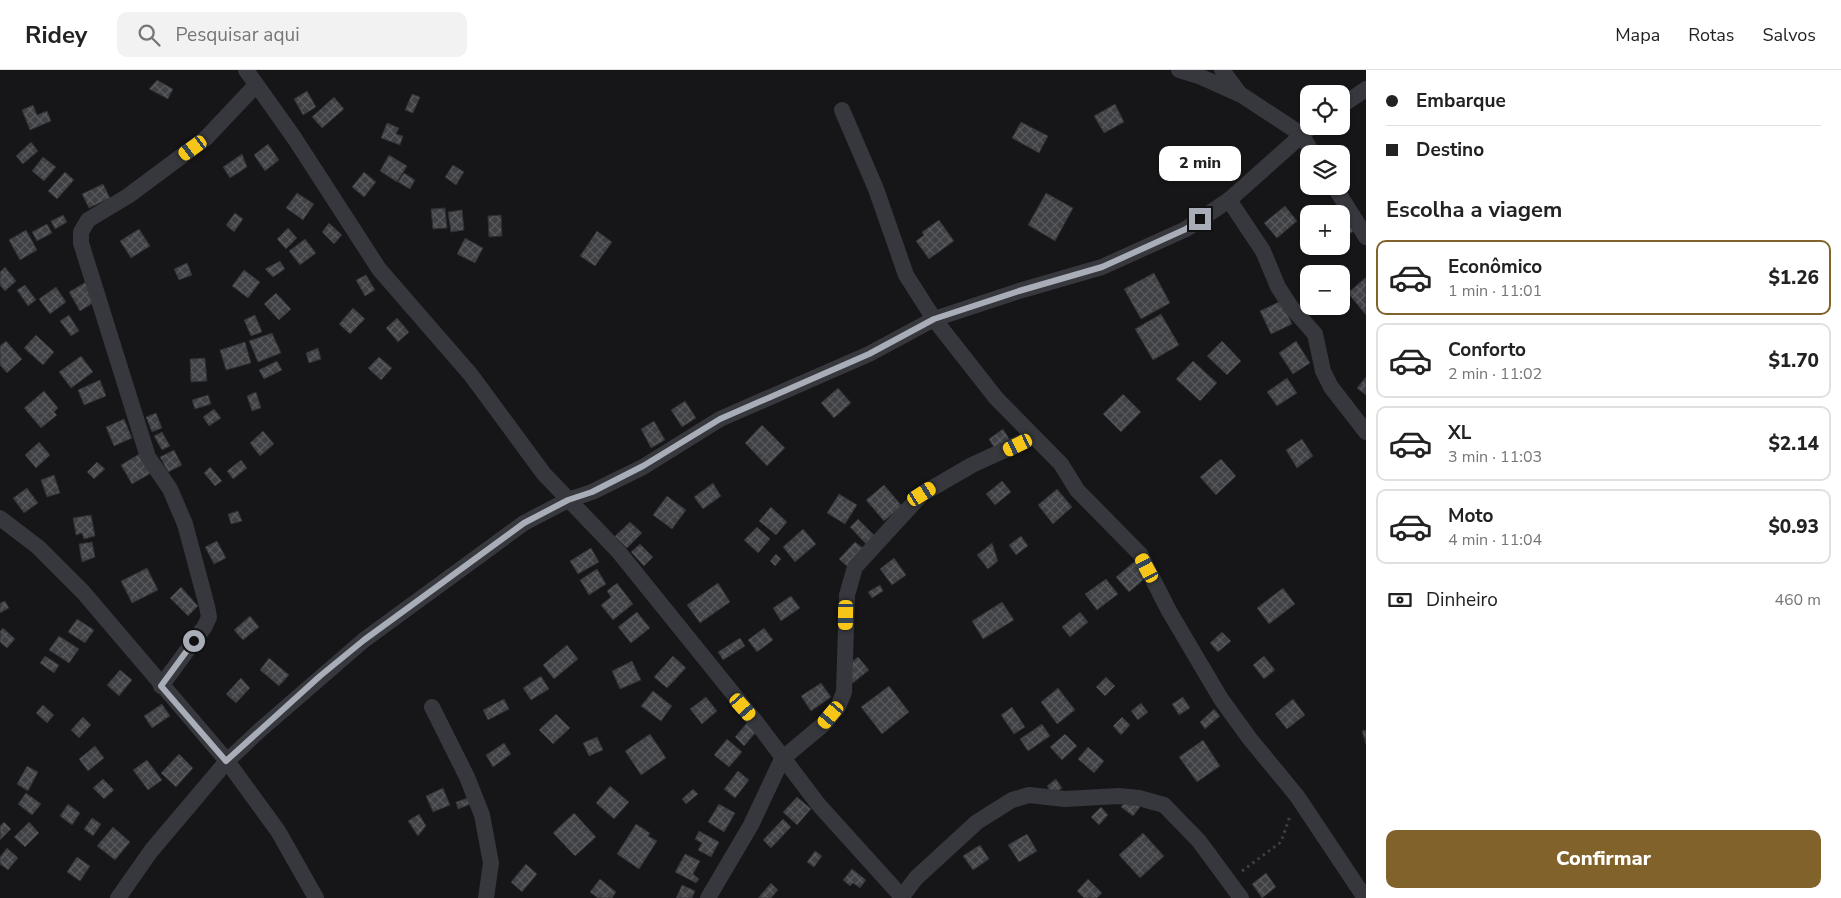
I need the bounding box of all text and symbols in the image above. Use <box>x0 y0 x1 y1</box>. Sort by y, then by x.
search box <box>117 12 467 57</box>
text: Ridey <box>25 19 87 51</box>
icon: search <box>135 21 163 49</box>
text: Pesquisar aqui <box>175 22 300 48</box>
text: Mapa <box>1615 23 1660 47</box>
text: Rotas <box>1688 23 1734 47</box>
text: Salvos <box>1762 23 1816 47</box>
map controls <box>1300 85 1350 315</box>
button: locate <box>1300 85 1350 135</box>
text: Embarque <box>1416 88 1506 114</box>
car <box>176 133 209 163</box>
text: Destino <box>1416 137 1484 163</box>
button: layers <box>1300 145 1350 195</box>
callout: 2 min <box>1159 146 1241 182</box>
text: 2 min <box>1179 152 1221 174</box>
text: Escolha a viagem <box>1386 195 1562 225</box>
button: + <box>1300 205 1350 255</box>
route end <box>1189 208 1211 230</box>
text: Econômico <box>1448 254 1542 280</box>
icon: car <box>1388 255 1433 300</box>
button: − <box>1300 265 1350 315</box>
text: $1.26 <box>1768 265 1819 291</box>
text: 1 min · 11:01 <box>1448 280 1542 302</box>
text: Conforto <box>1448 337 1526 363</box>
icon: car <box>1388 338 1433 383</box>
text: $1.70 <box>1768 348 1819 374</box>
text: 2 min · 11:02 <box>1448 363 1542 385</box>
text: XL <box>1448 420 1471 446</box>
icon: car <box>1388 421 1433 466</box>
text: $2.14 <box>1768 431 1819 457</box>
car <box>1001 432 1034 458</box>
text: 3 min · 11:03 <box>1448 446 1542 468</box>
car <box>905 480 938 508</box>
text: Moto <box>1448 503 1494 529</box>
icon: car <box>1388 504 1433 549</box>
text: $0.93 <box>1768 514 1819 540</box>
text: 4 min · 11:04 <box>1448 529 1542 551</box>
car <box>1133 551 1160 585</box>
icon: cash <box>1386 586 1414 614</box>
text: Dinheiro <box>1426 587 1498 613</box>
text: 460 m <box>1774 589 1821 611</box>
car <box>838 600 853 630</box>
route start <box>183 630 205 652</box>
car <box>727 691 758 723</box>
car <box>815 699 846 731</box>
button: Confirmar <box>1386 830 1821 888</box>

